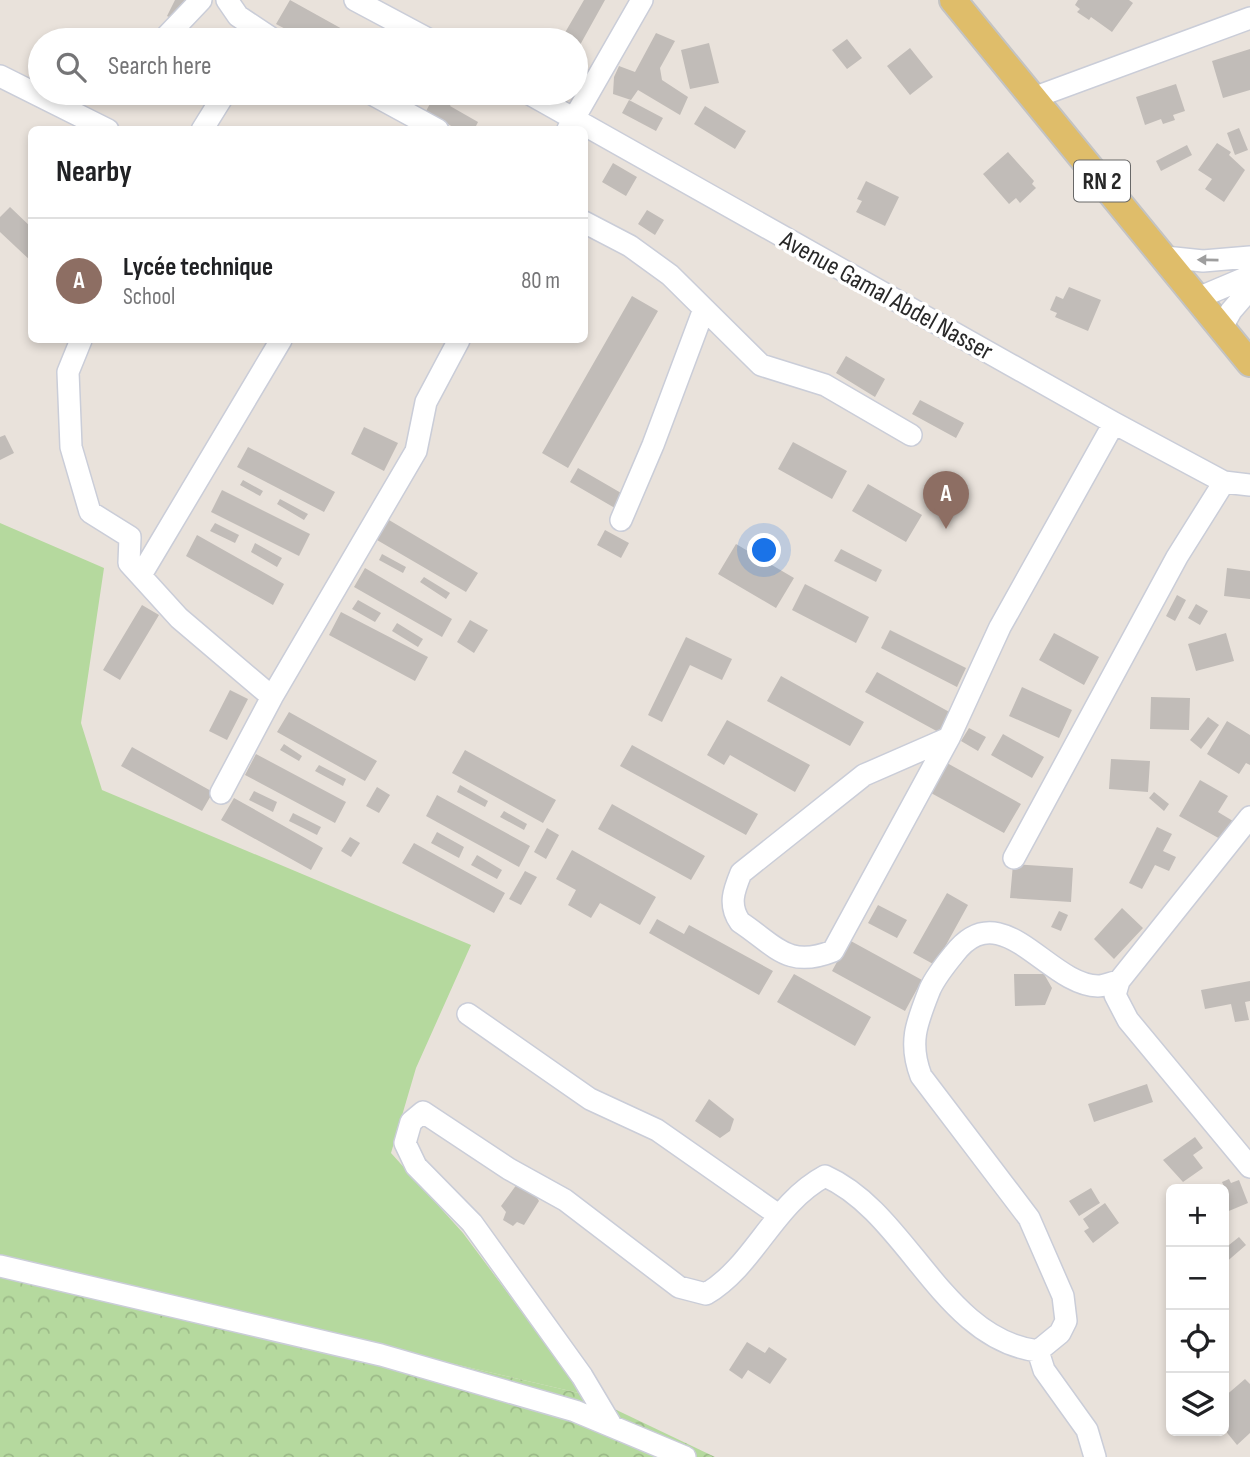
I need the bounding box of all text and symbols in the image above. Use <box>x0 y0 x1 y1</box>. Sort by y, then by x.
search box <box>28 28 588 105</box>
icon: search <box>52 48 90 86</box>
text: Search here <box>108 51 211 82</box>
text: Nearby <box>56 154 132 190</box>
road number: RN 2 <box>1074 160 1130 202</box>
street label: Avenue Gamal Abdel Nasser <box>774 224 998 368</box>
text: Lycée technique <box>123 252 273 283</box>
one-way arrow <box>1196 255 1218 266</box>
text: A <box>74 267 84 295</box>
text: 80 m <box>521 267 560 295</box>
text: School <box>123 283 175 311</box>
pin: A <box>923 471 969 529</box>
your location <box>747 533 781 567</box>
map controls <box>1166 1184 1229 1436</box>
button: + <box>1166 1184 1229 1247</box>
button: − <box>1166 1247 1229 1310</box>
button: locate <box>1166 1310 1229 1373</box>
button: layers <box>1166 1373 1229 1436</box>

